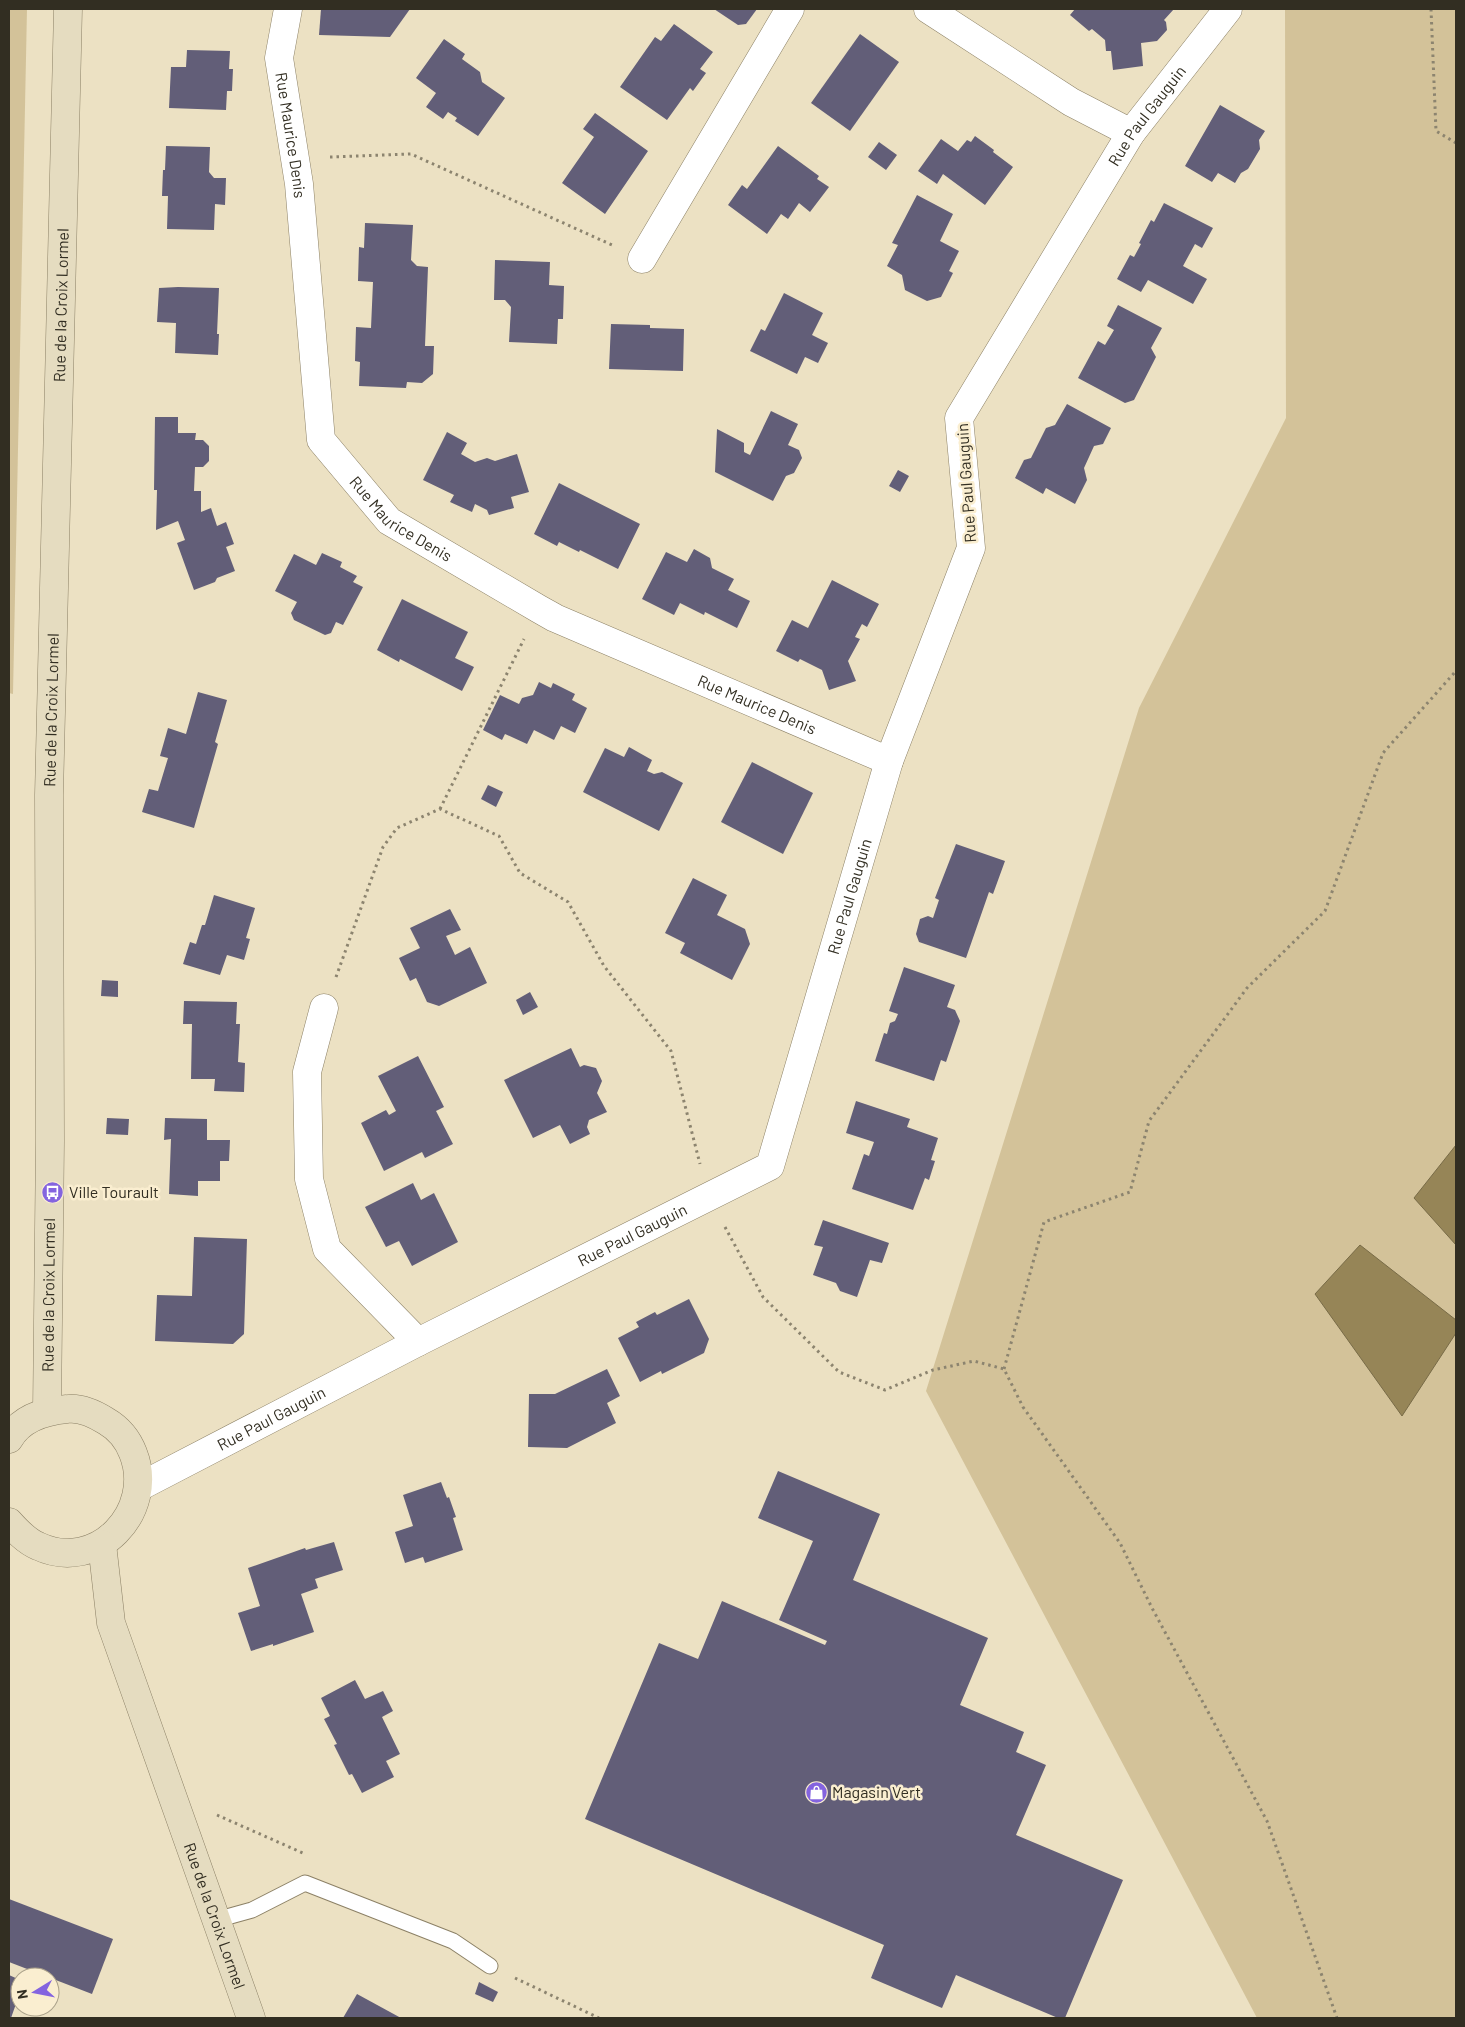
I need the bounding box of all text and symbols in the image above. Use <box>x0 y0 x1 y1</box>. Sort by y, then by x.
street label: Rue Paul Gauguin <box>1104 61 1189 169</box>
street label: Rue Maurice Denis <box>272 71 310 199</box>
street label: Rue de la Croix Lormel <box>49 228 72 382</box>
street label: Rue Paul Gauguin <box>952 423 979 543</box>
street label: Rue Maurice Denis <box>346 472 456 565</box>
street label: Rue de la Croix Lormel <box>39 633 62 787</box>
street label: Rue Maurice Denis <box>695 670 819 738</box>
street label: Rue Paul Gauguin <box>823 836 875 956</box>
bus stop icon: Ville Tourault <box>41 1180 65 1204</box>
place label: Ville Tourault <box>69 1182 159 1201</box>
street label: Rue Paul Gauguin <box>574 1199 690 1270</box>
street label: Rue de la Croix Lormel <box>37 1218 58 1372</box>
street label: Rue Paul Gauguin <box>214 1382 328 1454</box>
shop icon: Magasin Vert <box>804 1780 828 1804</box>
place label: Magasin Vert <box>832 1782 921 1801</box>
street label: Rue de la Croix Lormel <box>181 1840 250 1991</box>
north arrow <box>10 1967 60 2017</box>
text: N <box>13 1988 31 2000</box>

